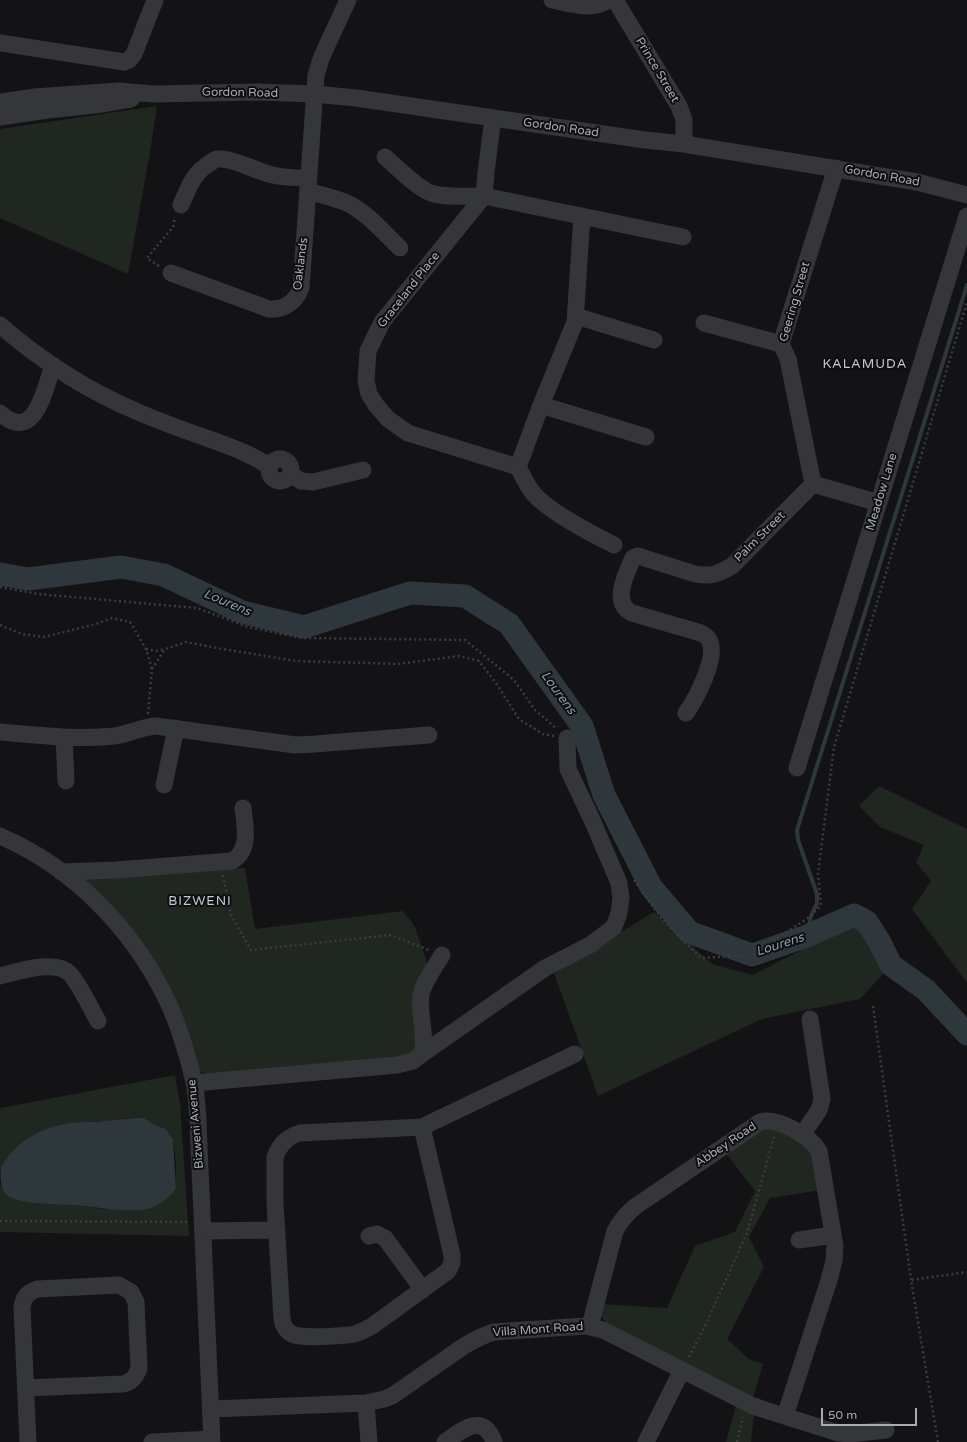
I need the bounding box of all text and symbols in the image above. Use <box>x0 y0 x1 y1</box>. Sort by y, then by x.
street label: Prince Street <box>632 35 682 105</box>
street label: Gordon Road <box>202 85 278 101</box>
street label: Gordon Road <box>522 116 600 140</box>
street label: Gordon Road <box>843 162 921 190</box>
street label: Oaklands <box>291 237 311 291</box>
street label: Graceland Place <box>375 249 443 331</box>
street label: Geering Street <box>777 260 813 344</box>
district label: KALAMUDA <box>823 357 907 373</box>
street label: Meadow Lane <box>863 452 901 532</box>
street label: Palm Street <box>732 509 788 565</box>
water label: Lourens <box>201 586 253 620</box>
water label: Lourens <box>537 668 579 718</box>
district label: BIZWENI <box>168 894 232 910</box>
water label: Lourens <box>754 930 806 960</box>
street label: Bizweni Avenue <box>185 1079 207 1169</box>
street label: Abbey Road <box>693 1119 759 1171</box>
street label: Villa Mont Road <box>492 1320 584 1340</box>
scale bar <box>823 1400 919 1426</box>
text: 50 m <box>828 1408 857 1422</box>

